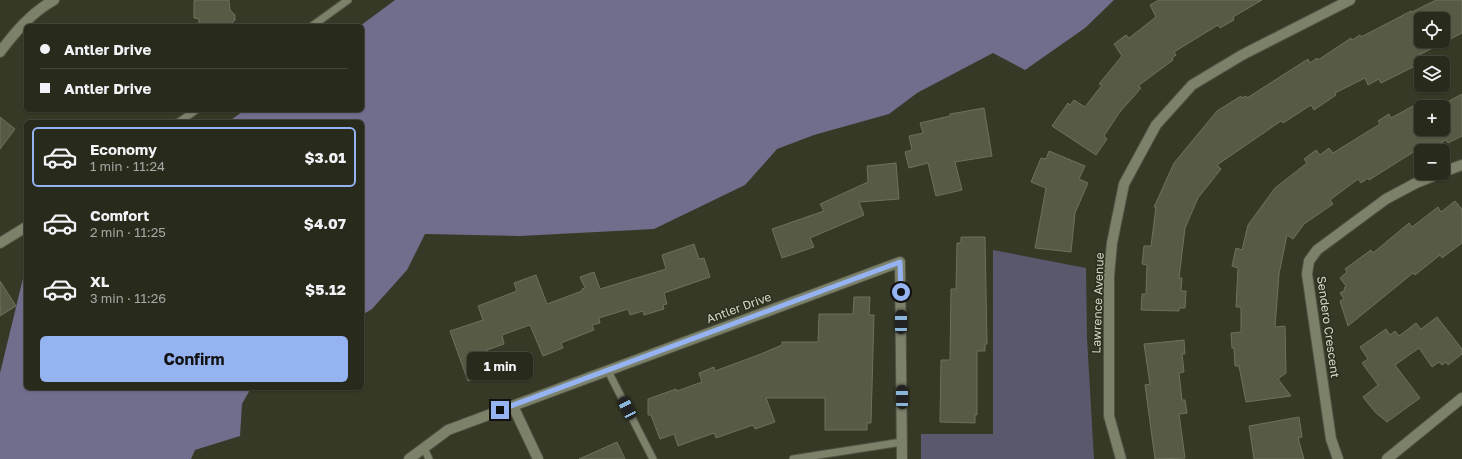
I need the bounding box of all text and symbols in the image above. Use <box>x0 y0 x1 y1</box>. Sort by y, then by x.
map controls <box>1414 12 1450 180</box>
button: locate <box>1414 12 1450 48</box>
text: Antler Drive <box>64 40 151 58</box>
button: layers <box>1414 56 1450 92</box>
text: Antler Drive <box>64 79 151 97</box>
button: + <box>1414 100 1450 136</box>
icon: car <box>42 139 78 175</box>
text: Economy <box>90 140 157 158</box>
button: − <box>1414 144 1450 180</box>
text: $3.01 <box>305 148 346 166</box>
text: 1 min · 11:24 <box>90 158 165 174</box>
icon: car <box>42 205 78 241</box>
text: Comfort <box>90 206 149 224</box>
text: $4.07 <box>304 214 346 232</box>
text: 2 min · 11:25 <box>90 224 166 240</box>
street label: Lawrence Avenue <box>1088 252 1107 354</box>
icon: car <box>42 271 78 307</box>
text: XL <box>90 272 109 290</box>
street label: Sendero Crescent <box>1314 275 1343 379</box>
text: $5.12 <box>305 280 346 298</box>
route start <box>892 283 910 301</box>
street label: Antler Drive <box>704 289 773 326</box>
text: 3 min · 11:26 <box>90 290 166 306</box>
car <box>895 310 907 334</box>
button: Confirm <box>40 336 348 382</box>
callout: 1 min <box>467 352 533 380</box>
text: 1 min <box>484 358 516 374</box>
car <box>896 385 908 409</box>
car <box>616 395 638 421</box>
route end <box>491 401 509 419</box>

